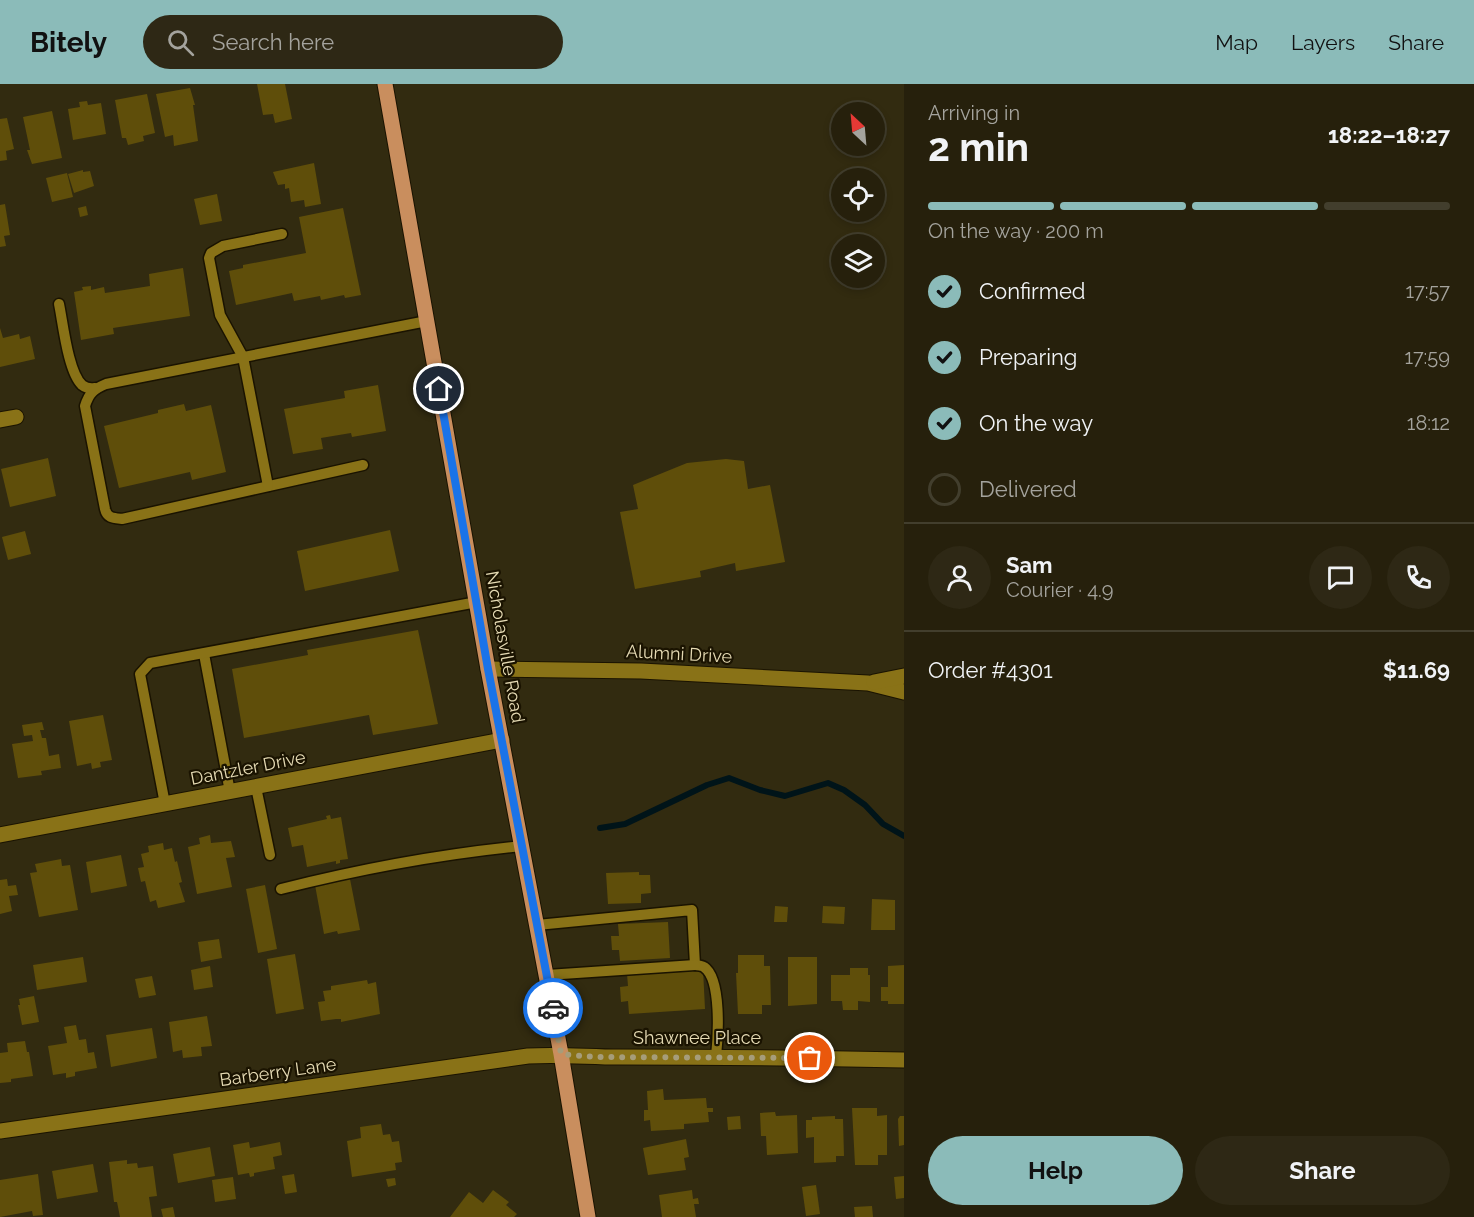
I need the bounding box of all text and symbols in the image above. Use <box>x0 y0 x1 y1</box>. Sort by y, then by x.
search box <box>143 15 563 69</box>
text: Bitely <box>30 26 107 59</box>
icon: search <box>164 26 197 59</box>
text: Search here <box>212 29 334 55</box>
text: Map <box>1215 30 1258 55</box>
text: Layers <box>1291 30 1355 55</box>
text: Share <box>1388 30 1444 55</box>
text: Arriving in <box>928 101 1020 125</box>
north arrow <box>831 102 885 156</box>
map controls <box>831 102 885 288</box>
text: 18:22–18:27 <box>1328 122 1450 148</box>
text: 2 min <box>928 124 1029 170</box>
button: locate <box>831 168 885 222</box>
text: On the way · 200 m <box>928 219 1104 243</box>
button: layers <box>831 234 885 288</box>
icon: check <box>928 275 961 308</box>
text: Confirmed <box>979 278 1086 304</box>
text: 17:57 <box>1406 279 1450 303</box>
icon: check <box>928 341 961 374</box>
text: Preparing <box>979 344 1077 370</box>
text: 17:59 <box>1404 345 1450 369</box>
pin <box>413 363 464 414</box>
icon: home <box>422 372 455 405</box>
icon: check <box>928 407 961 440</box>
text: On the way <box>979 410 1093 436</box>
text: 18:12 <box>1407 411 1450 435</box>
text: Delivered <box>979 476 1077 502</box>
button: person <box>928 546 991 609</box>
button: chat <box>1309 546 1372 609</box>
button: phone <box>1387 546 1450 609</box>
text: Sam <box>1006 552 1053 578</box>
street label: Nicholasville Road <box>482 569 529 724</box>
text: Courier · 4.9 <box>1006 578 1114 602</box>
street label: Alumni Drive <box>625 640 733 667</box>
text: Order #4301 <box>928 657 1053 683</box>
text: $11.69 <box>1383 657 1450 683</box>
street label: Dantzler Drive <box>189 746 308 789</box>
courier <box>523 978 583 1038</box>
icon: car <box>537 992 570 1025</box>
street label: Shawnee Place <box>633 1027 761 1048</box>
pin <box>784 1032 835 1083</box>
icon: bag <box>793 1041 826 1074</box>
street label: Barberry Lane <box>218 1053 338 1090</box>
button: Help <box>928 1136 1183 1205</box>
button: Share <box>1195 1136 1450 1205</box>

